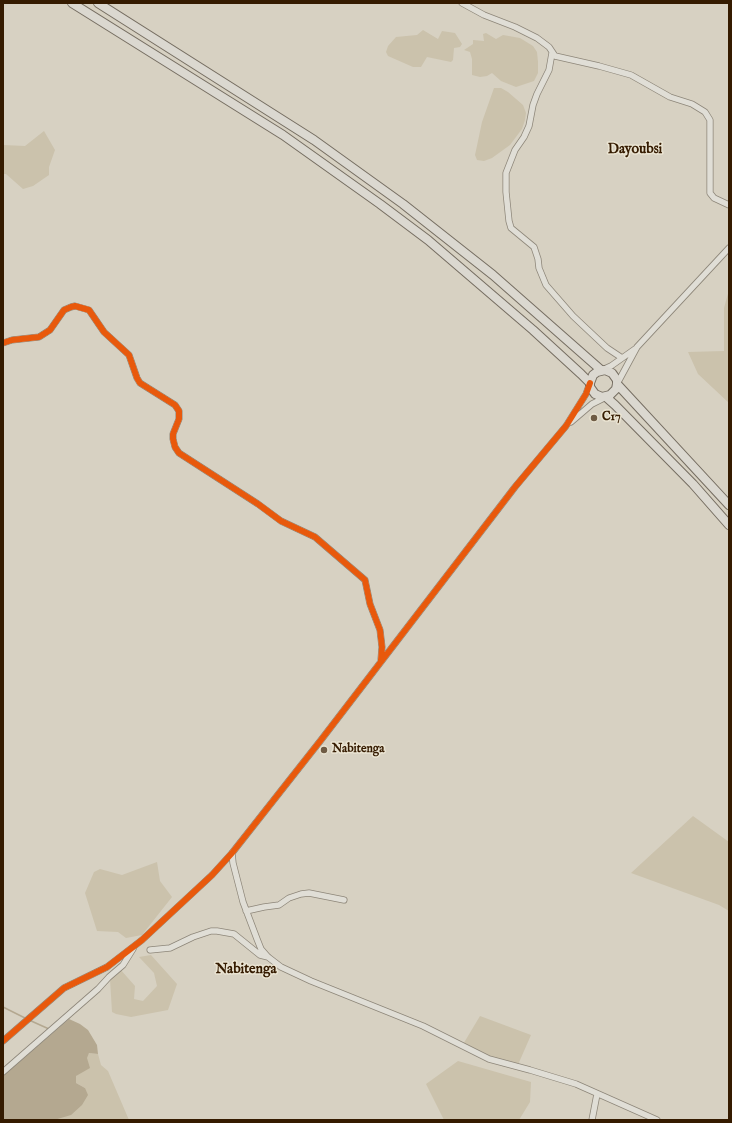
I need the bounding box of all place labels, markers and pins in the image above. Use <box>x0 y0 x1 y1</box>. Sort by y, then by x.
place label: C17 <box>602 411 621 425</box>
marker: C17 <box>589 413 599 423</box>
place label: Nabitenga <box>332 743 384 757</box>
marker: Nabitenga <box>319 745 329 755</box>

